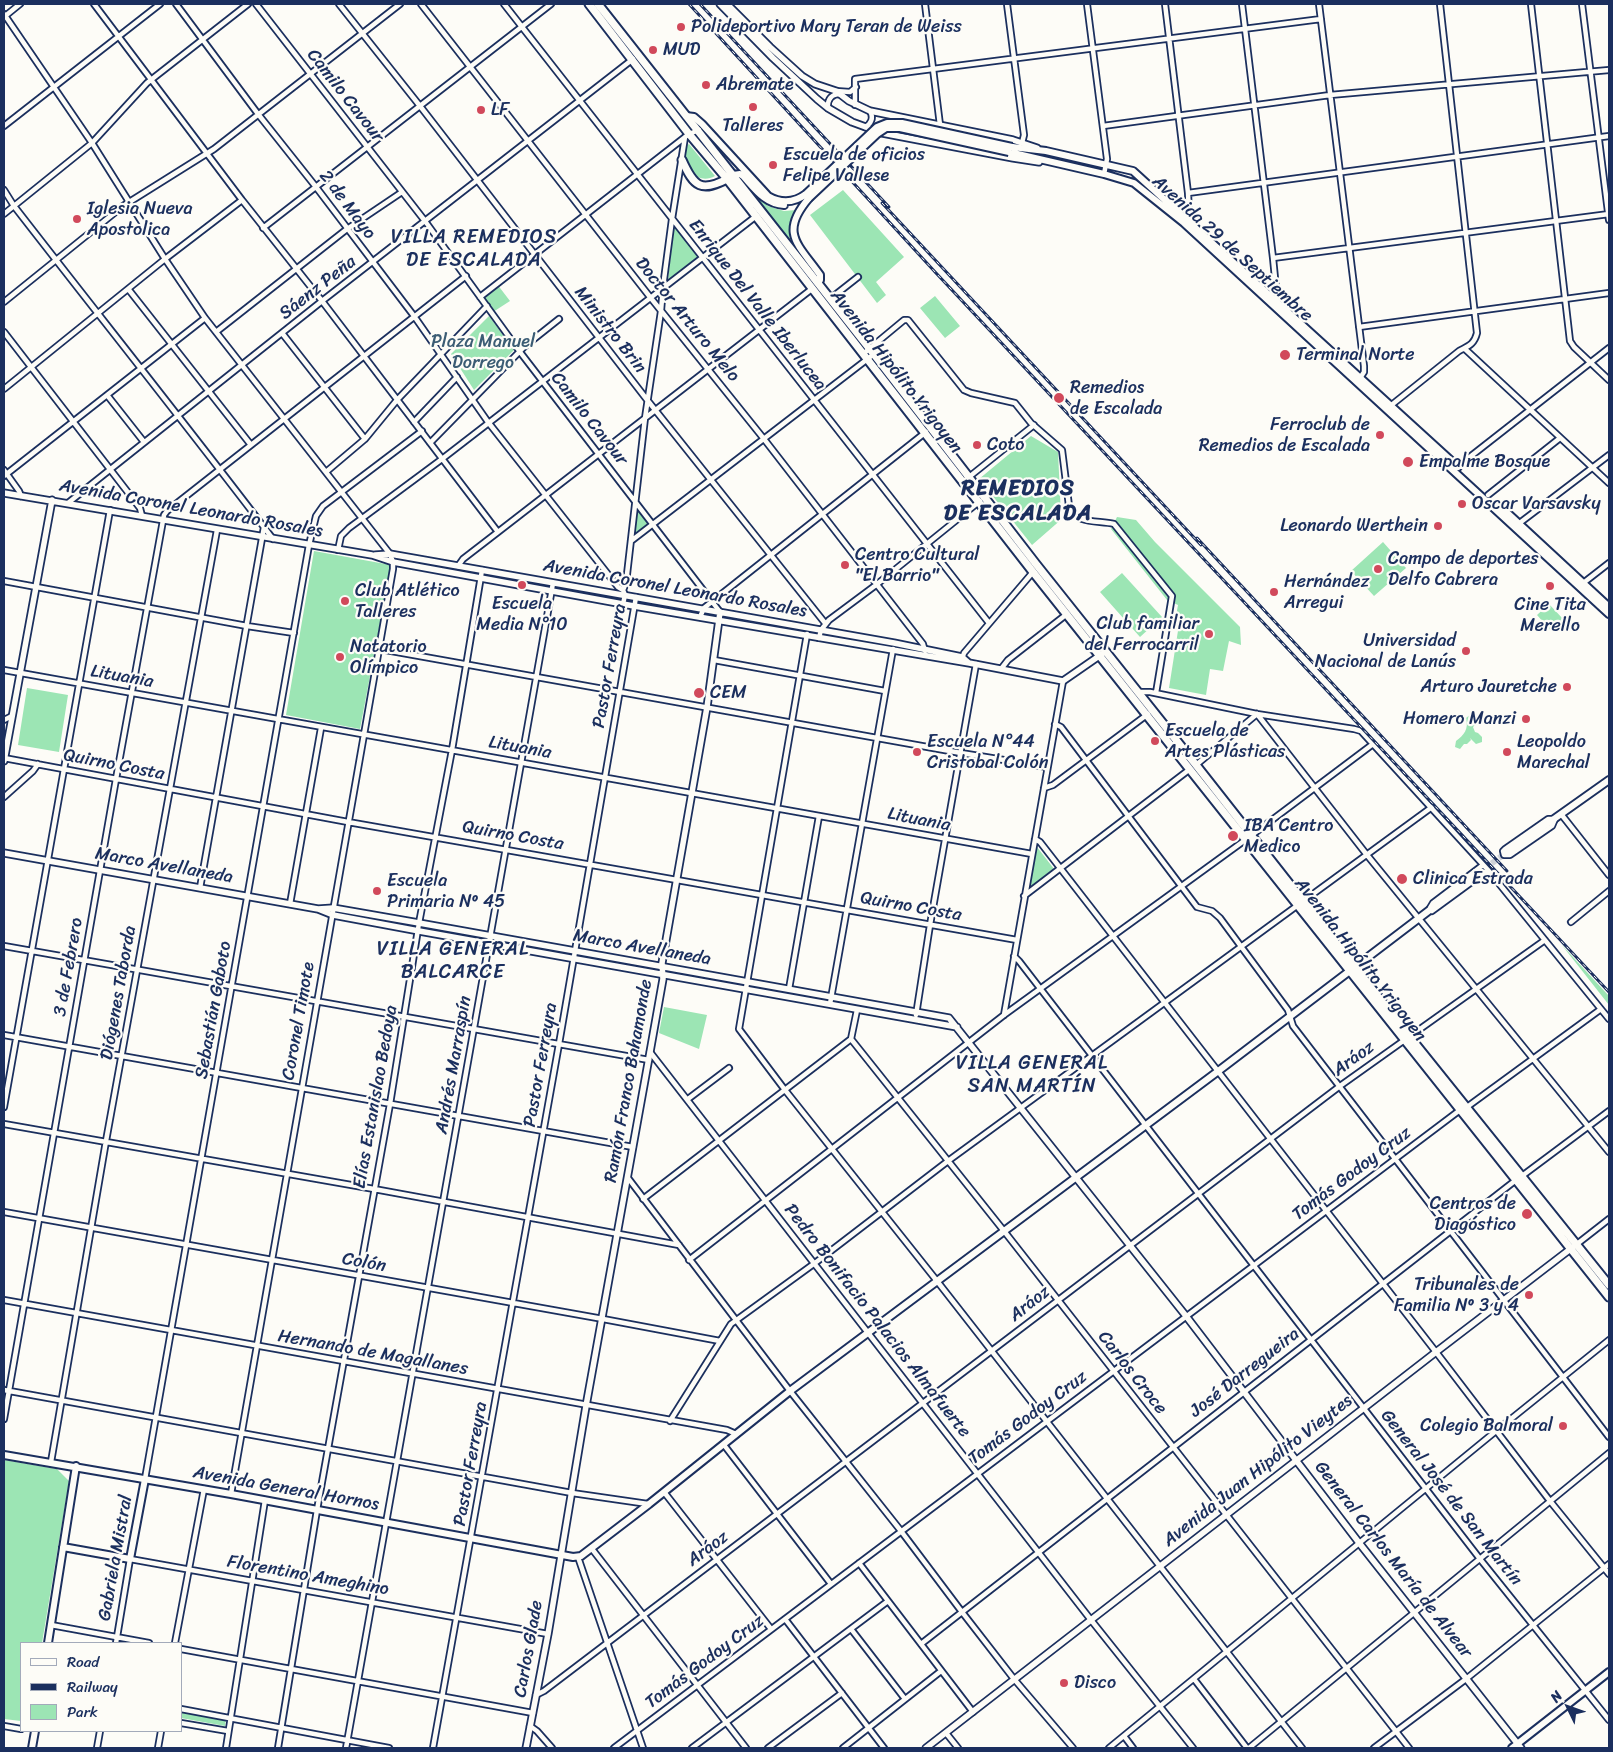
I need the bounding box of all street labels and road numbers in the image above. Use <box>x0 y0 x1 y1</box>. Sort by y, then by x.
street label: Camilo Cavour <box>302 45 388 147</box>
street label: 2 de Mayo <box>314 166 380 244</box>
street label: Avenida 29 de Septiembre <box>1147 171 1317 327</box>
street label: Enrique Del Valle Iberlucea <box>683 215 831 395</box>
street label: Sáenz Peña <box>275 251 361 325</box>
street label: Doctor Arturo Melo <box>630 253 744 387</box>
street label: Ministro Brin <box>569 282 651 378</box>
street label: Avenida Hipólito Yrigoyen <box>825 286 967 458</box>
street label: Camilo Cavour <box>546 368 632 470</box>
street label: Avenida Coronel Leonardo Rosales <box>58 475 324 543</box>
street label: Avenida Coronel Leonardo Rosales <box>542 555 808 623</box>
street label: Pastor Ferreyra <box>588 602 632 730</box>
street label: Lituania <box>89 661 155 693</box>
street label: Lituania <box>487 732 553 764</box>
street label: Quirno Costa <box>62 745 166 785</box>
street label: Lituania <box>886 803 952 837</box>
street label: Quirno Costa <box>461 816 565 856</box>
street label: Marco Avellaneda <box>93 843 235 889</box>
street label: Avenida Hipólito Yrigoyen <box>1289 874 1431 1046</box>
street label: Quirno Costa <box>859 887 963 927</box>
street label: 3 de Febrero <box>50 916 88 1018</box>
street label: Diógenes Taborda <box>97 924 141 1062</box>
street label: Marco Avellaneda <box>571 925 713 971</box>
street label: Sebastián Gaboto <box>191 939 237 1081</box>
street label: Coronel Timote <box>278 960 320 1082</box>
street label: Ramón Franco Bahamonde <box>600 978 658 1184</box>
street label: Andrés Marraspín <box>431 994 477 1136</box>
street label: Pastor Ferreyra <box>519 1001 563 1129</box>
street label: Elías Estanislao Bedoya <box>349 1004 403 1190</box>
street label: Aráoz <box>1329 1037 1379 1081</box>
street label: Tomás Godoy Cruz <box>1288 1122 1416 1226</box>
street label: Pedro Bonifacio Palacios Almafuerte <box>779 1200 975 1442</box>
street label: Colón <box>340 1249 388 1277</box>
street label: Aráoz <box>1005 1281 1055 1327</box>
street label: José Darregueira <box>1186 1324 1304 1422</box>
street label: Hernando de Magallanes <box>276 1326 470 1380</box>
street label: Carlos Croce <box>1093 1327 1171 1419</box>
street label: Tomás Godoy Cruz <box>964 1366 1092 1470</box>
street label: Avenida Juan Hipólito Vieytes <box>1159 1390 1357 1552</box>
street label: Pastor Ferreyra <box>449 1400 493 1528</box>
street label: General José de San Martín <box>1376 1406 1526 1590</box>
street label: General Carlos María de Alvear <box>1309 1457 1477 1663</box>
street label: Avenida General Hornos <box>191 1462 381 1516</box>
street label: Gabriela Mistral <box>94 1493 138 1623</box>
street label: Aráoz <box>683 1527 733 1571</box>
street label: Florentino Ameghino <box>225 1551 391 1601</box>
street label: Carlos Glade <box>510 1599 548 1699</box>
street label: Tomás Godoy Cruz <box>641 1610 769 1714</box>

